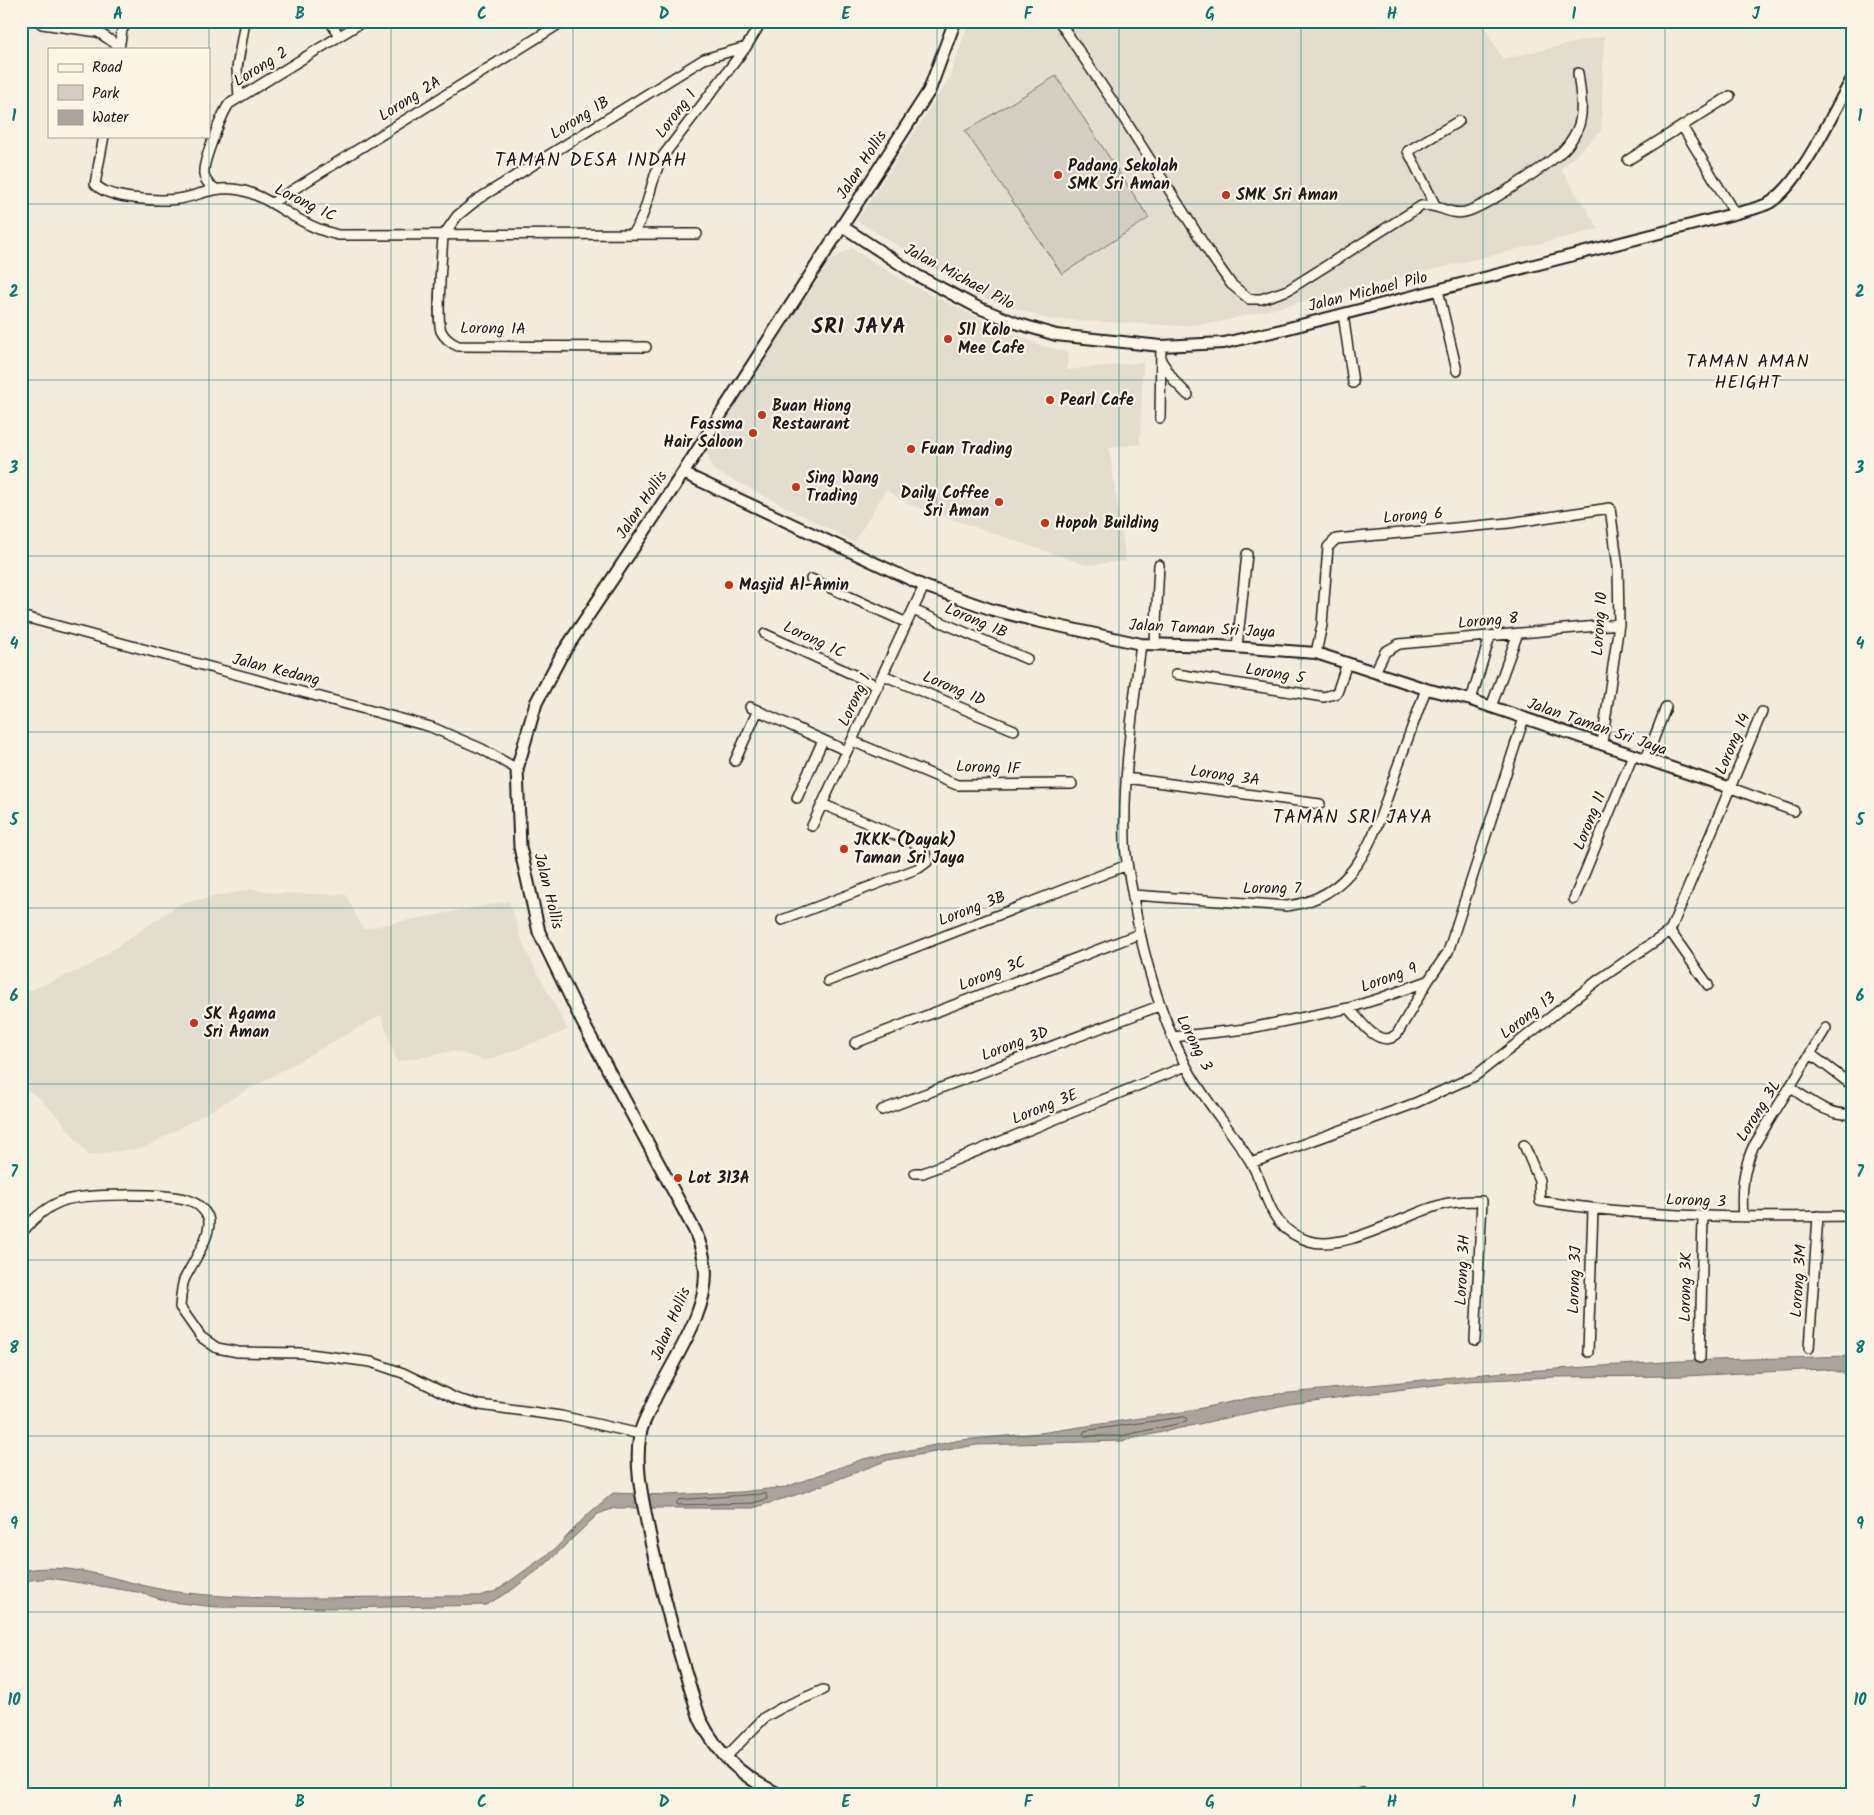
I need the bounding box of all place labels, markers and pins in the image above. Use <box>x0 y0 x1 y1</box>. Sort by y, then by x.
place label: Padang Sekolah SMK Sri Aman <box>1068 154 1178 197</box>
marker: Padang Sekolah SMK Sri Aman <box>1052 169 1064 181</box>
place label: SMK Sri Aman <box>1236 183 1338 208</box>
marker: SMK Sri Aman <box>1220 189 1232 201</box>
place label: 511 Kolo Mee Cafe <box>957 318 1025 361</box>
marker: 511 Kolo Mee Cafe <box>942 333 954 345</box>
place label: Pearl Cafe <box>1060 388 1134 413</box>
place label: Buan Hiong Restaurant <box>772 394 851 437</box>
marker: Pearl Cafe <box>1044 394 1056 406</box>
marker: Buan Hiong Restaurant <box>756 409 768 421</box>
place label: Fassma Hair Saloon <box>664 412 743 455</box>
marker: Fassma Hair Saloon <box>747 427 759 439</box>
place label: Fuan Trading <box>921 437 1013 462</box>
marker: Fuan Trading <box>905 443 917 455</box>
place label: Sing Wang Trading <box>806 466 879 509</box>
marker: Sing Wang Trading <box>790 481 802 493</box>
place label: Daily Coffee Sri Aman <box>901 481 989 524</box>
marker: Daily Coffee Sri Aman <box>993 496 1005 508</box>
place label: Hopoh Building <box>1055 511 1159 536</box>
marker: Hopoh Building <box>1039 517 1051 529</box>
place label: Masjid Al-Amin <box>739 573 849 598</box>
marker: Masjid Al-Amin <box>723 579 735 591</box>
place label: JKKK (Dayak) Taman Sri Jaya <box>854 828 965 871</box>
marker: JKKK (Dayak) Taman Sri Jaya <box>838 843 850 855</box>
place label: SK Agama Sri Aman <box>204 1002 276 1045</box>
marker: SK Agama Sri Aman <box>188 1017 200 1029</box>
place label: Lot 313A <box>688 1166 750 1191</box>
marker: Lot 313A <box>672 1172 684 1184</box>

